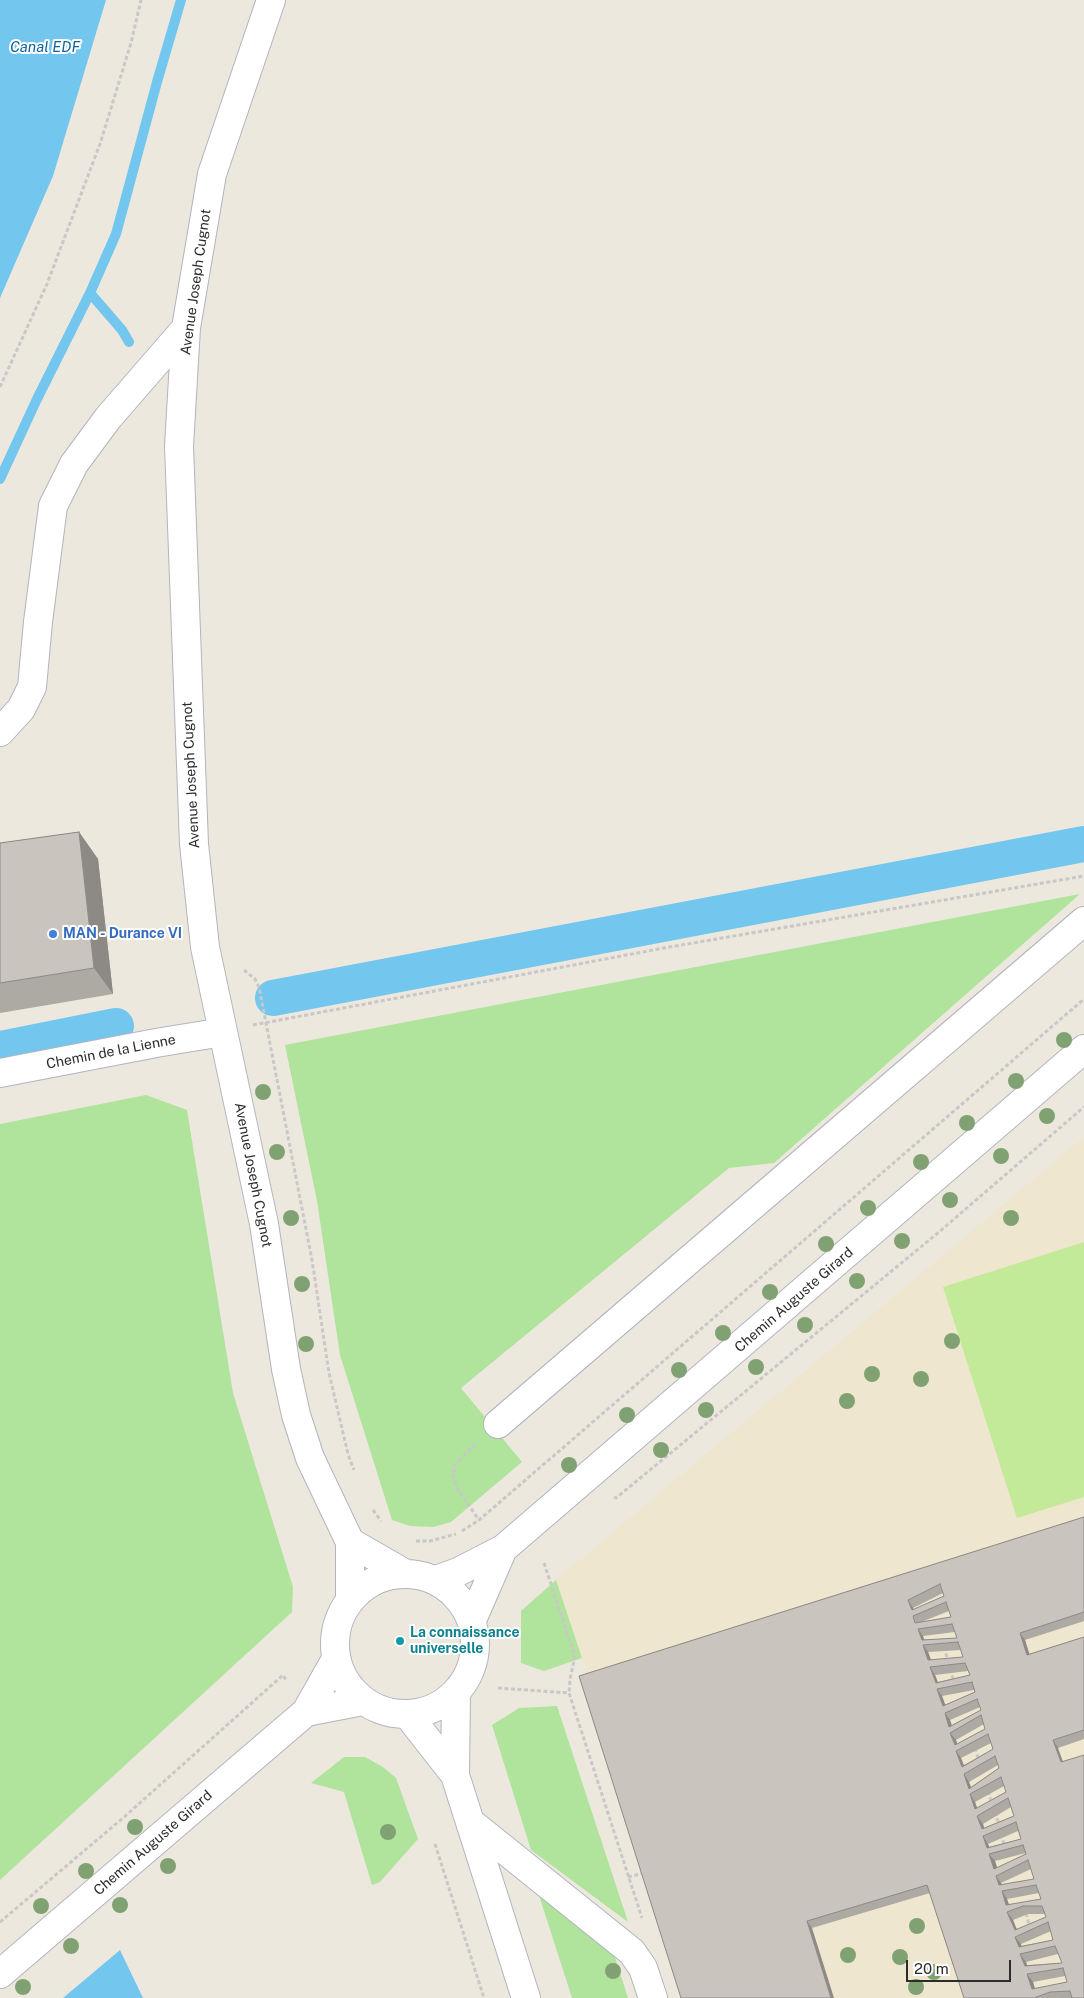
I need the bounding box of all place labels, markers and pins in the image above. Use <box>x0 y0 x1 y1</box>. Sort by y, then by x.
place label: MAN - Durance VI <box>63 926 182 942</box>
marker: MAN - Durance VI <box>47 928 59 940</box>
place label: La connaissance universelle <box>410 1625 520 1658</box>
marker: La connaissance universelle <box>394 1635 406 1647</box>

